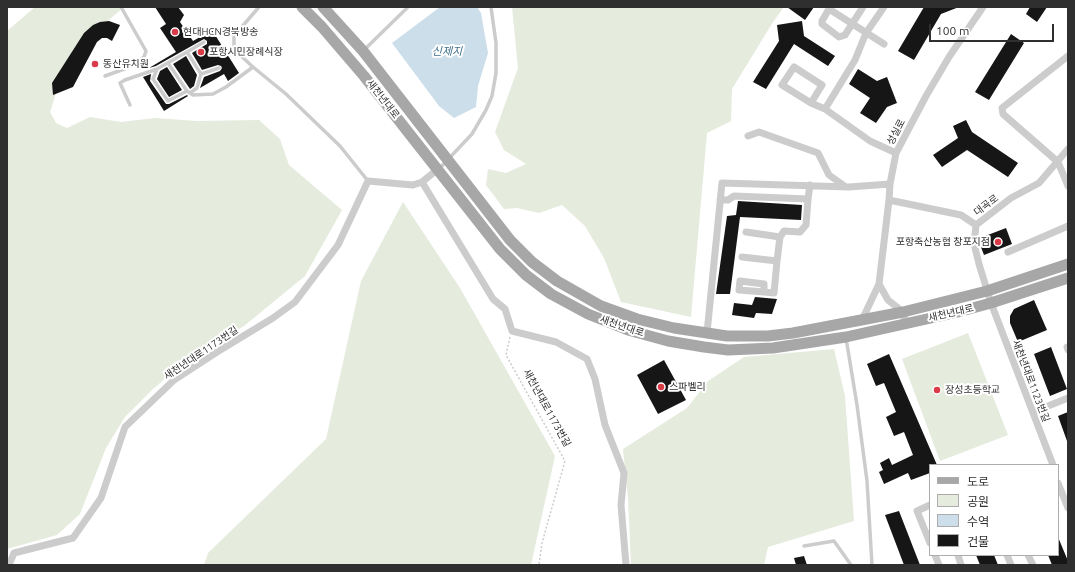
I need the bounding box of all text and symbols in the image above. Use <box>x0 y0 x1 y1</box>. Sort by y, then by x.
scale bar <box>931 16 1056 42</box>
text: 100 m <box>936 24 969 37</box>
place label: 현대HCN경북방송 <box>183 26 258 38</box>
marker: 현대HCN경북방송 <box>170 27 180 37</box>
water label: 신제지 <box>432 44 462 58</box>
place label: 포항시민장례식장 <box>209 46 283 58</box>
marker: 포항시민장례식장 <box>196 47 206 57</box>
place label: 동산유치원 <box>103 58 149 70</box>
marker: 동산유치원 <box>90 59 100 69</box>
street label: 새천년대로 <box>364 77 402 121</box>
street label: 성실로 <box>884 117 908 147</box>
street label: 대곡로 <box>971 192 1001 218</box>
place label: 포항축산농협 창포지점 <box>896 236 990 248</box>
marker: 포항축산농협 창포지점 <box>993 237 1003 247</box>
street label: 새천년대로 <box>927 302 975 324</box>
street label: 새천년대로 <box>598 313 646 339</box>
street label: 새천년대로1173번길 <box>162 324 240 382</box>
street label: 새천년대로1123번길 <box>1010 338 1052 424</box>
street label: 새천년대로1173번길 <box>521 367 573 449</box>
place label: 스파벨리 <box>669 381 706 393</box>
marker: 스파벨리 <box>656 382 666 392</box>
place label: 장성초등학교 <box>945 384 1000 396</box>
marker: 장성초등학교 <box>932 385 942 395</box>
legend <box>929 464 1059 556</box>
text: 도로 <box>967 475 989 488</box>
text: 공원 <box>967 495 989 508</box>
text: 수역 <box>967 515 989 528</box>
text: 건물 <box>967 535 989 548</box>

